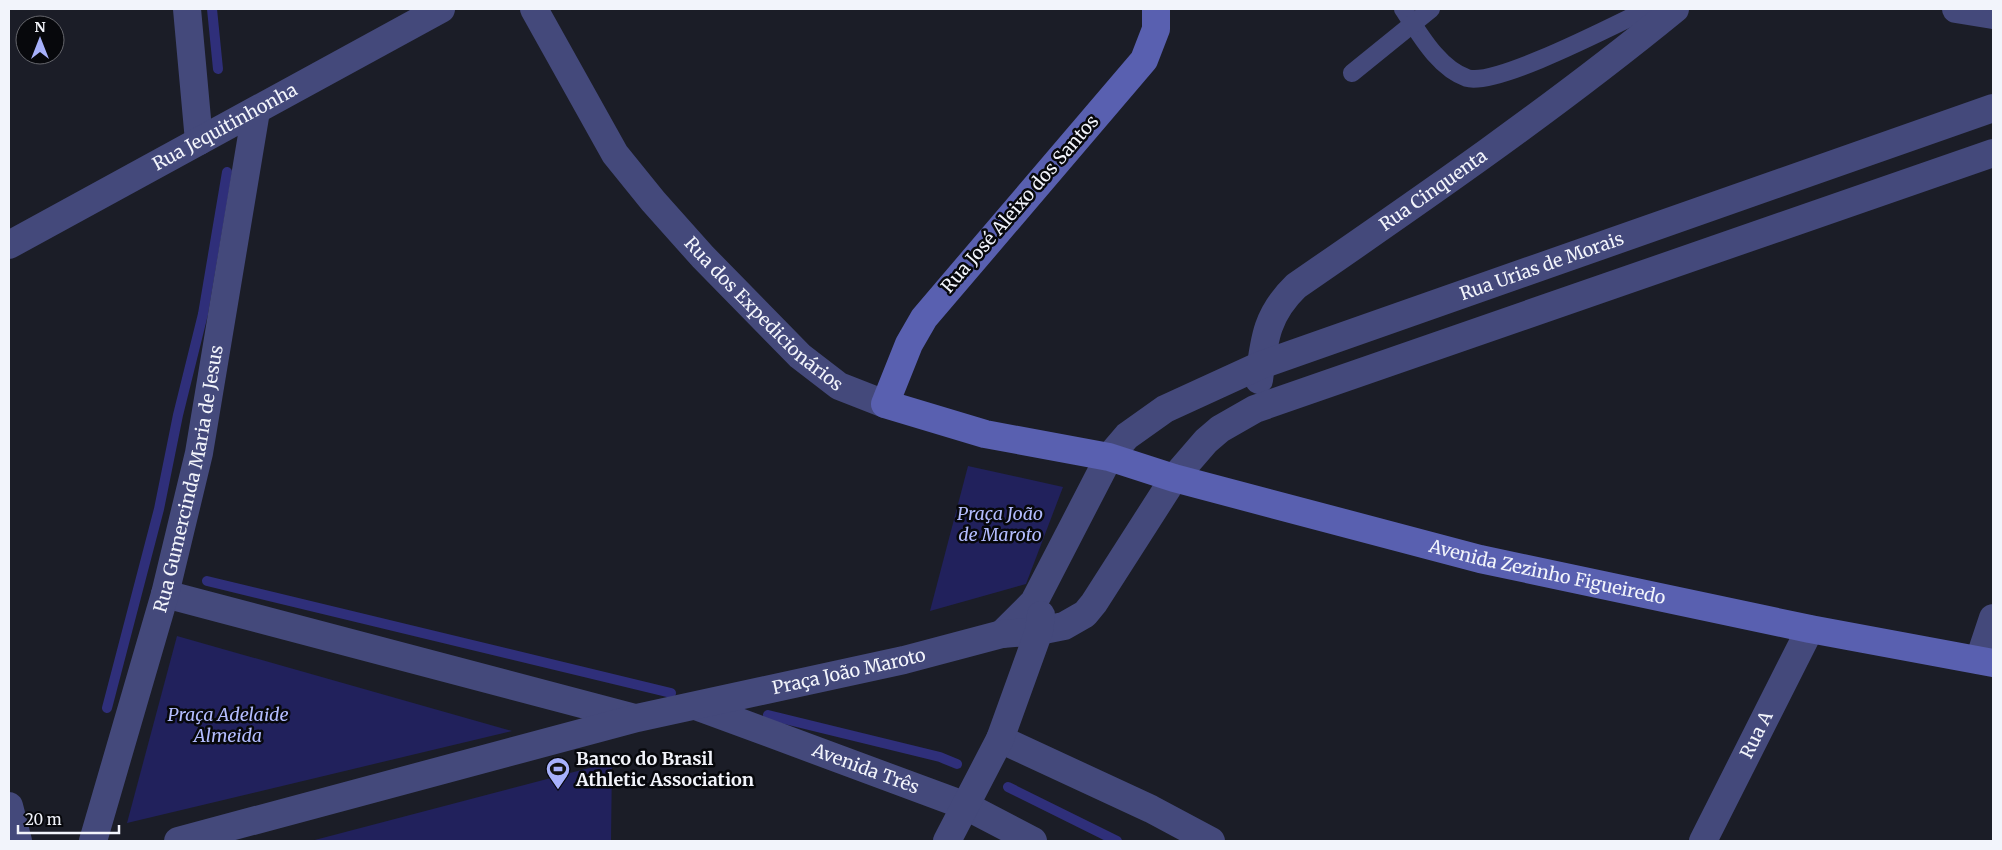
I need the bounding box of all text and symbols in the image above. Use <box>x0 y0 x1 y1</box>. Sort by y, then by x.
north arrow <box>15 15 65 65</box>
text: N <box>34 18 46 36</box>
street label: Rua Jequitinhonha <box>148 78 301 175</box>
street label: Rua José Aleixo dos Santos <box>936 110 1103 297</box>
street label: Rua Cinquenta <box>1375 144 1492 236</box>
street label: Rua Urias de Morais <box>1457 226 1627 305</box>
street label: Rua dos Expedicionários <box>680 232 848 396</box>
street label: Rua Gumercinda Maria de Jesus <box>148 343 228 615</box>
park label: Praça João de Maroto <box>957 502 1043 546</box>
street label: Avenida Zezinho Figueiredo <box>1426 534 1668 609</box>
street label: Praça João Maroto <box>770 643 928 699</box>
park label: Praça Adelaide Almeida <box>167 703 289 747</box>
street label: Rua A <box>1735 707 1778 762</box>
street label: Avenida Três <box>808 738 923 799</box>
place label: Banco do Brasil Athletic Association <box>575 747 754 791</box>
sports icon: Banco do Brasil Athletic Association <box>545 756 571 790</box>
scale bar <box>18 802 119 834</box>
text: 20 m <box>25 810 62 829</box>

